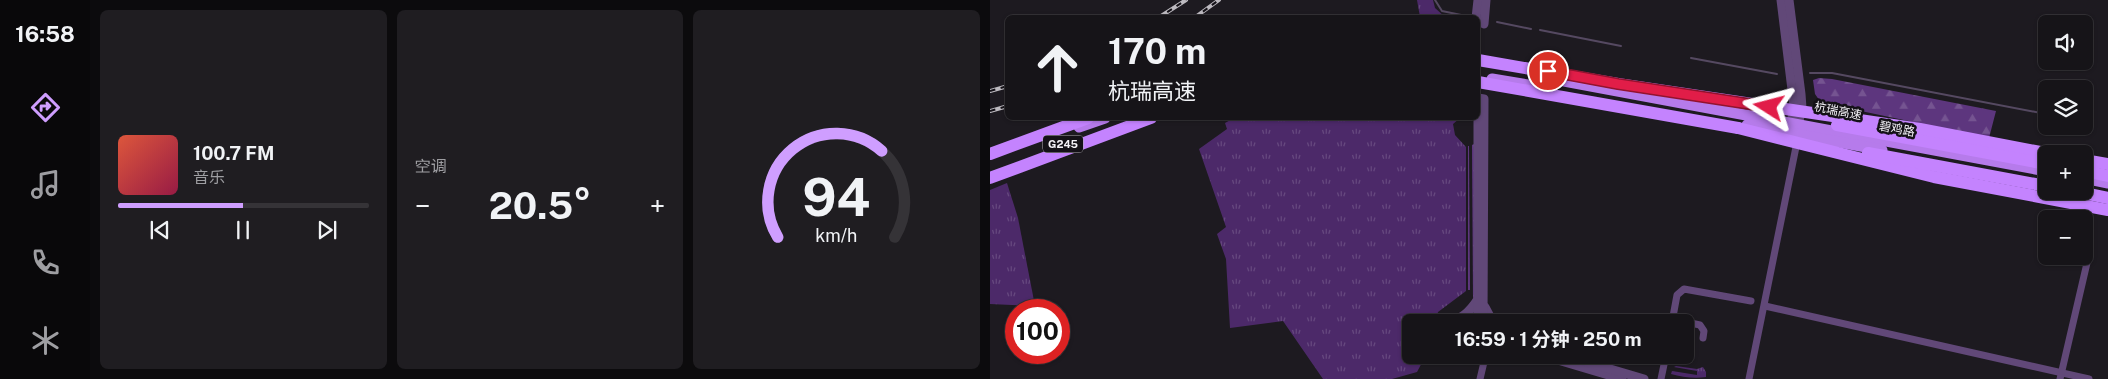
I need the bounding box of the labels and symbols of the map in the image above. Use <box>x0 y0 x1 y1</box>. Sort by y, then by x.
pin <box>1527 50 1569 92</box>
position arrow <box>1742 80 1794 132</box>
street label: 杭瑞高速 <box>1813 100 1863 122</box>
street label: 碧鸡路 <box>1878 119 1916 139</box>
road number: G245 <box>1043 136 1083 152</box>
speed limit sign: 100 <box>1005 299 1070 364</box>

